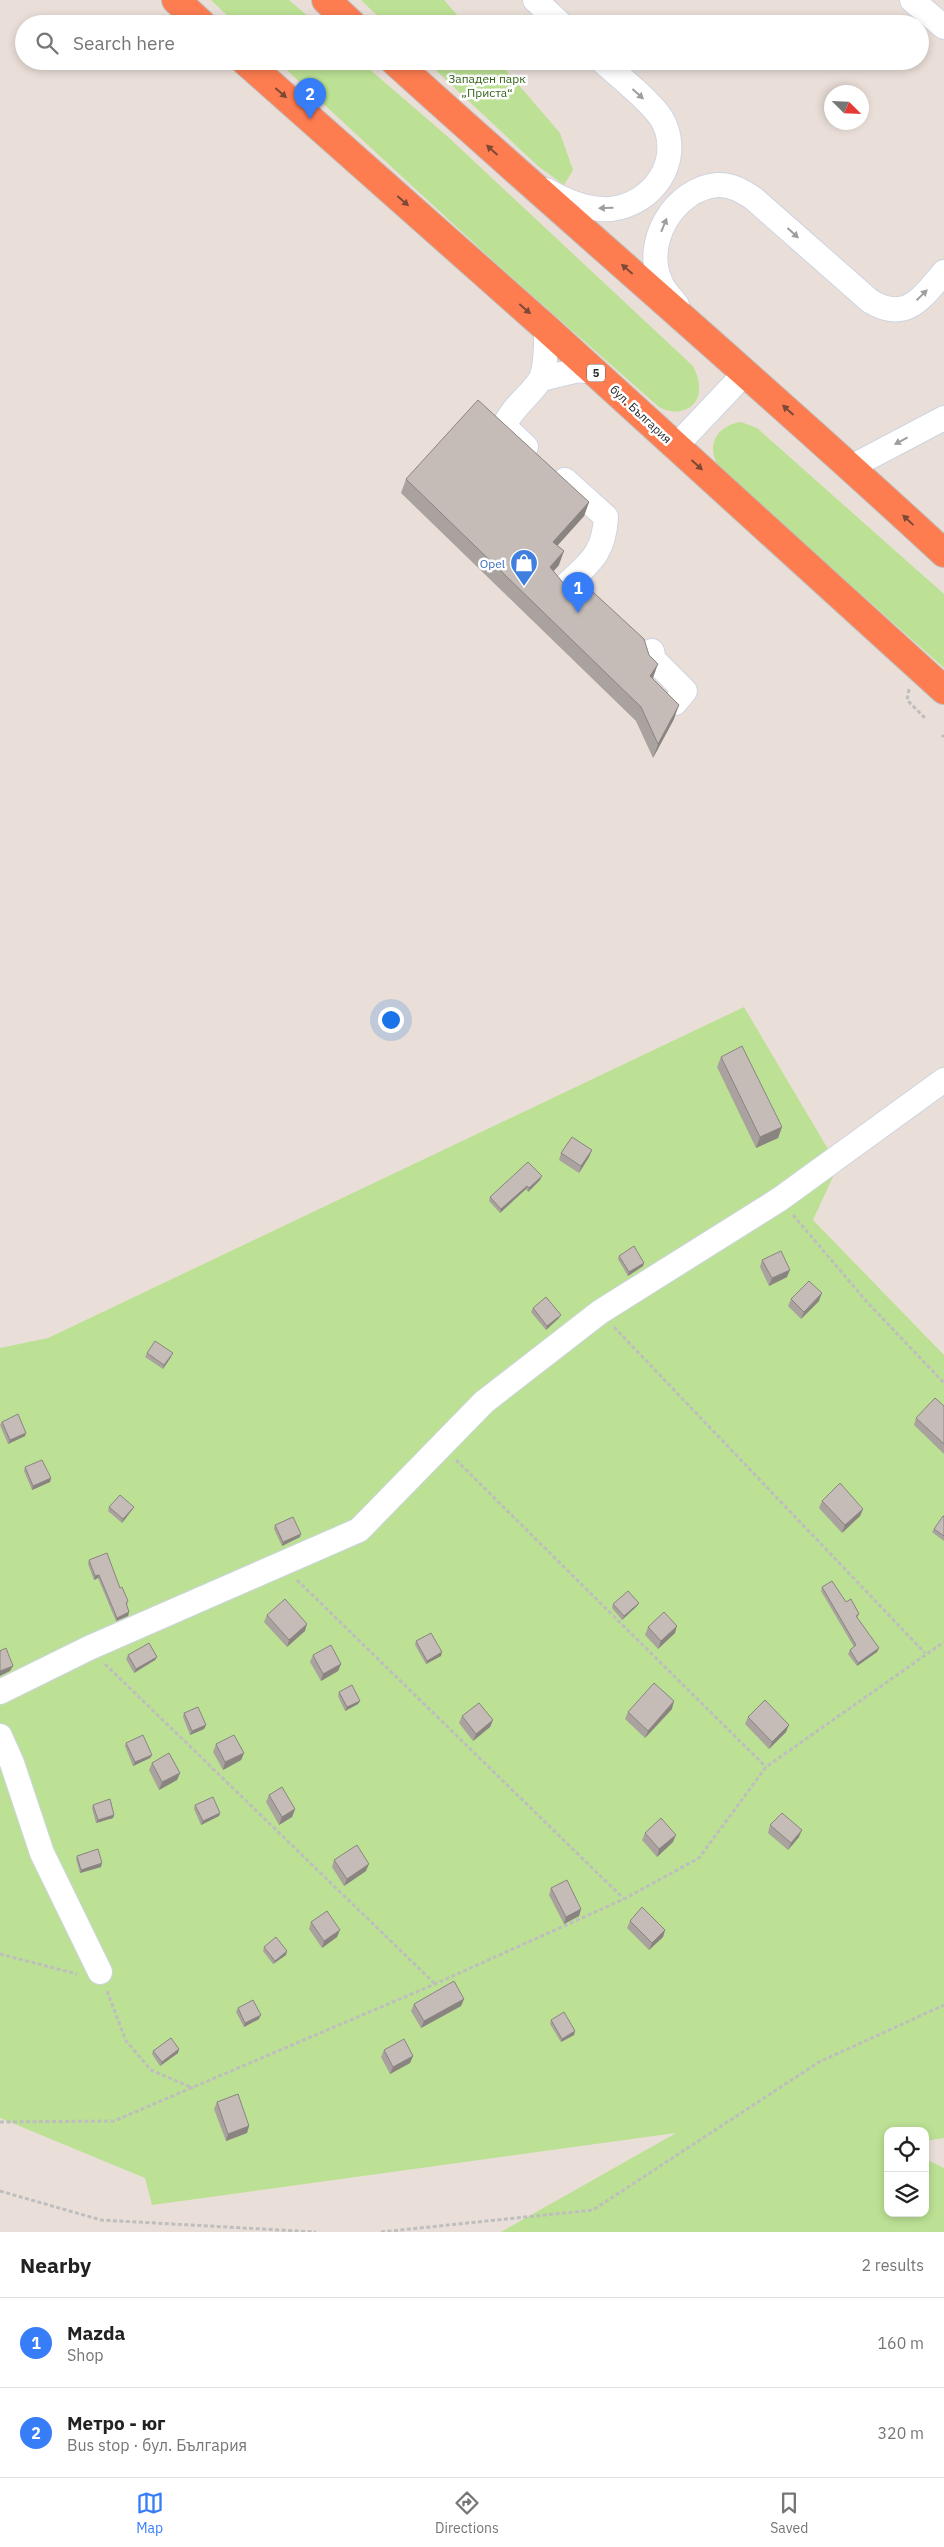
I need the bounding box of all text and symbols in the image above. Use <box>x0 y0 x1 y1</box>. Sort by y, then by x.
search box <box>15 15 929 70</box>
icon: search <box>33 29 61 57</box>
text: Search here <box>73 31 175 55</box>
park label: Западен парк „Приста“ <box>448 71 526 100</box>
pin: 2 <box>294 78 326 119</box>
north arrow <box>824 85 869 130</box>
one-way arrow <box>275 88 288 99</box>
one-way arrow <box>631 88 643 100</box>
one-way arrow <box>485 144 498 155</box>
one-way arrow <box>396 195 408 207</box>
one-way arrow <box>598 204 614 212</box>
one-way arrow <box>660 217 668 232</box>
one-way arrow <box>787 227 800 238</box>
one-way arrow <box>620 263 633 274</box>
one-way arrow <box>916 289 928 301</box>
one-way arrow <box>518 303 531 314</box>
road number: 5 <box>587 364 605 382</box>
street label: бул. България <box>607 382 675 446</box>
one-way arrow <box>783 404 795 416</box>
one-way arrow <box>894 437 908 445</box>
one-way arrow <box>690 459 702 471</box>
one-way arrow <box>903 514 915 526</box>
shop icon: Opel <box>509 548 539 587</box>
place label: Opel <box>480 556 505 571</box>
pin: 1 <box>562 572 594 613</box>
your location <box>378 1007 404 1033</box>
map controls <box>884 2127 929 2217</box>
button: locate <box>884 2127 929 2172</box>
button: layers <box>884 2172 929 2217</box>
text: Nearby <box>20 2251 91 2279</box>
text: 2 results <box>861 2255 924 2275</box>
text: Mazda <box>67 2321 125 2345</box>
text: 1 <box>31 2333 41 2353</box>
text: 160 m <box>877 2333 924 2353</box>
text: Shop <box>67 2345 104 2365</box>
text: Метро - юг <box>67 2411 165 2435</box>
text: 2 <box>31 2423 41 2443</box>
text: 320 m <box>877 2423 924 2443</box>
text: Bus stop · бул. България <box>67 2435 247 2455</box>
tab: Map <box>136 2489 164 2537</box>
tab: Directions <box>435 2489 499 2537</box>
tab: Saved <box>770 2489 808 2537</box>

